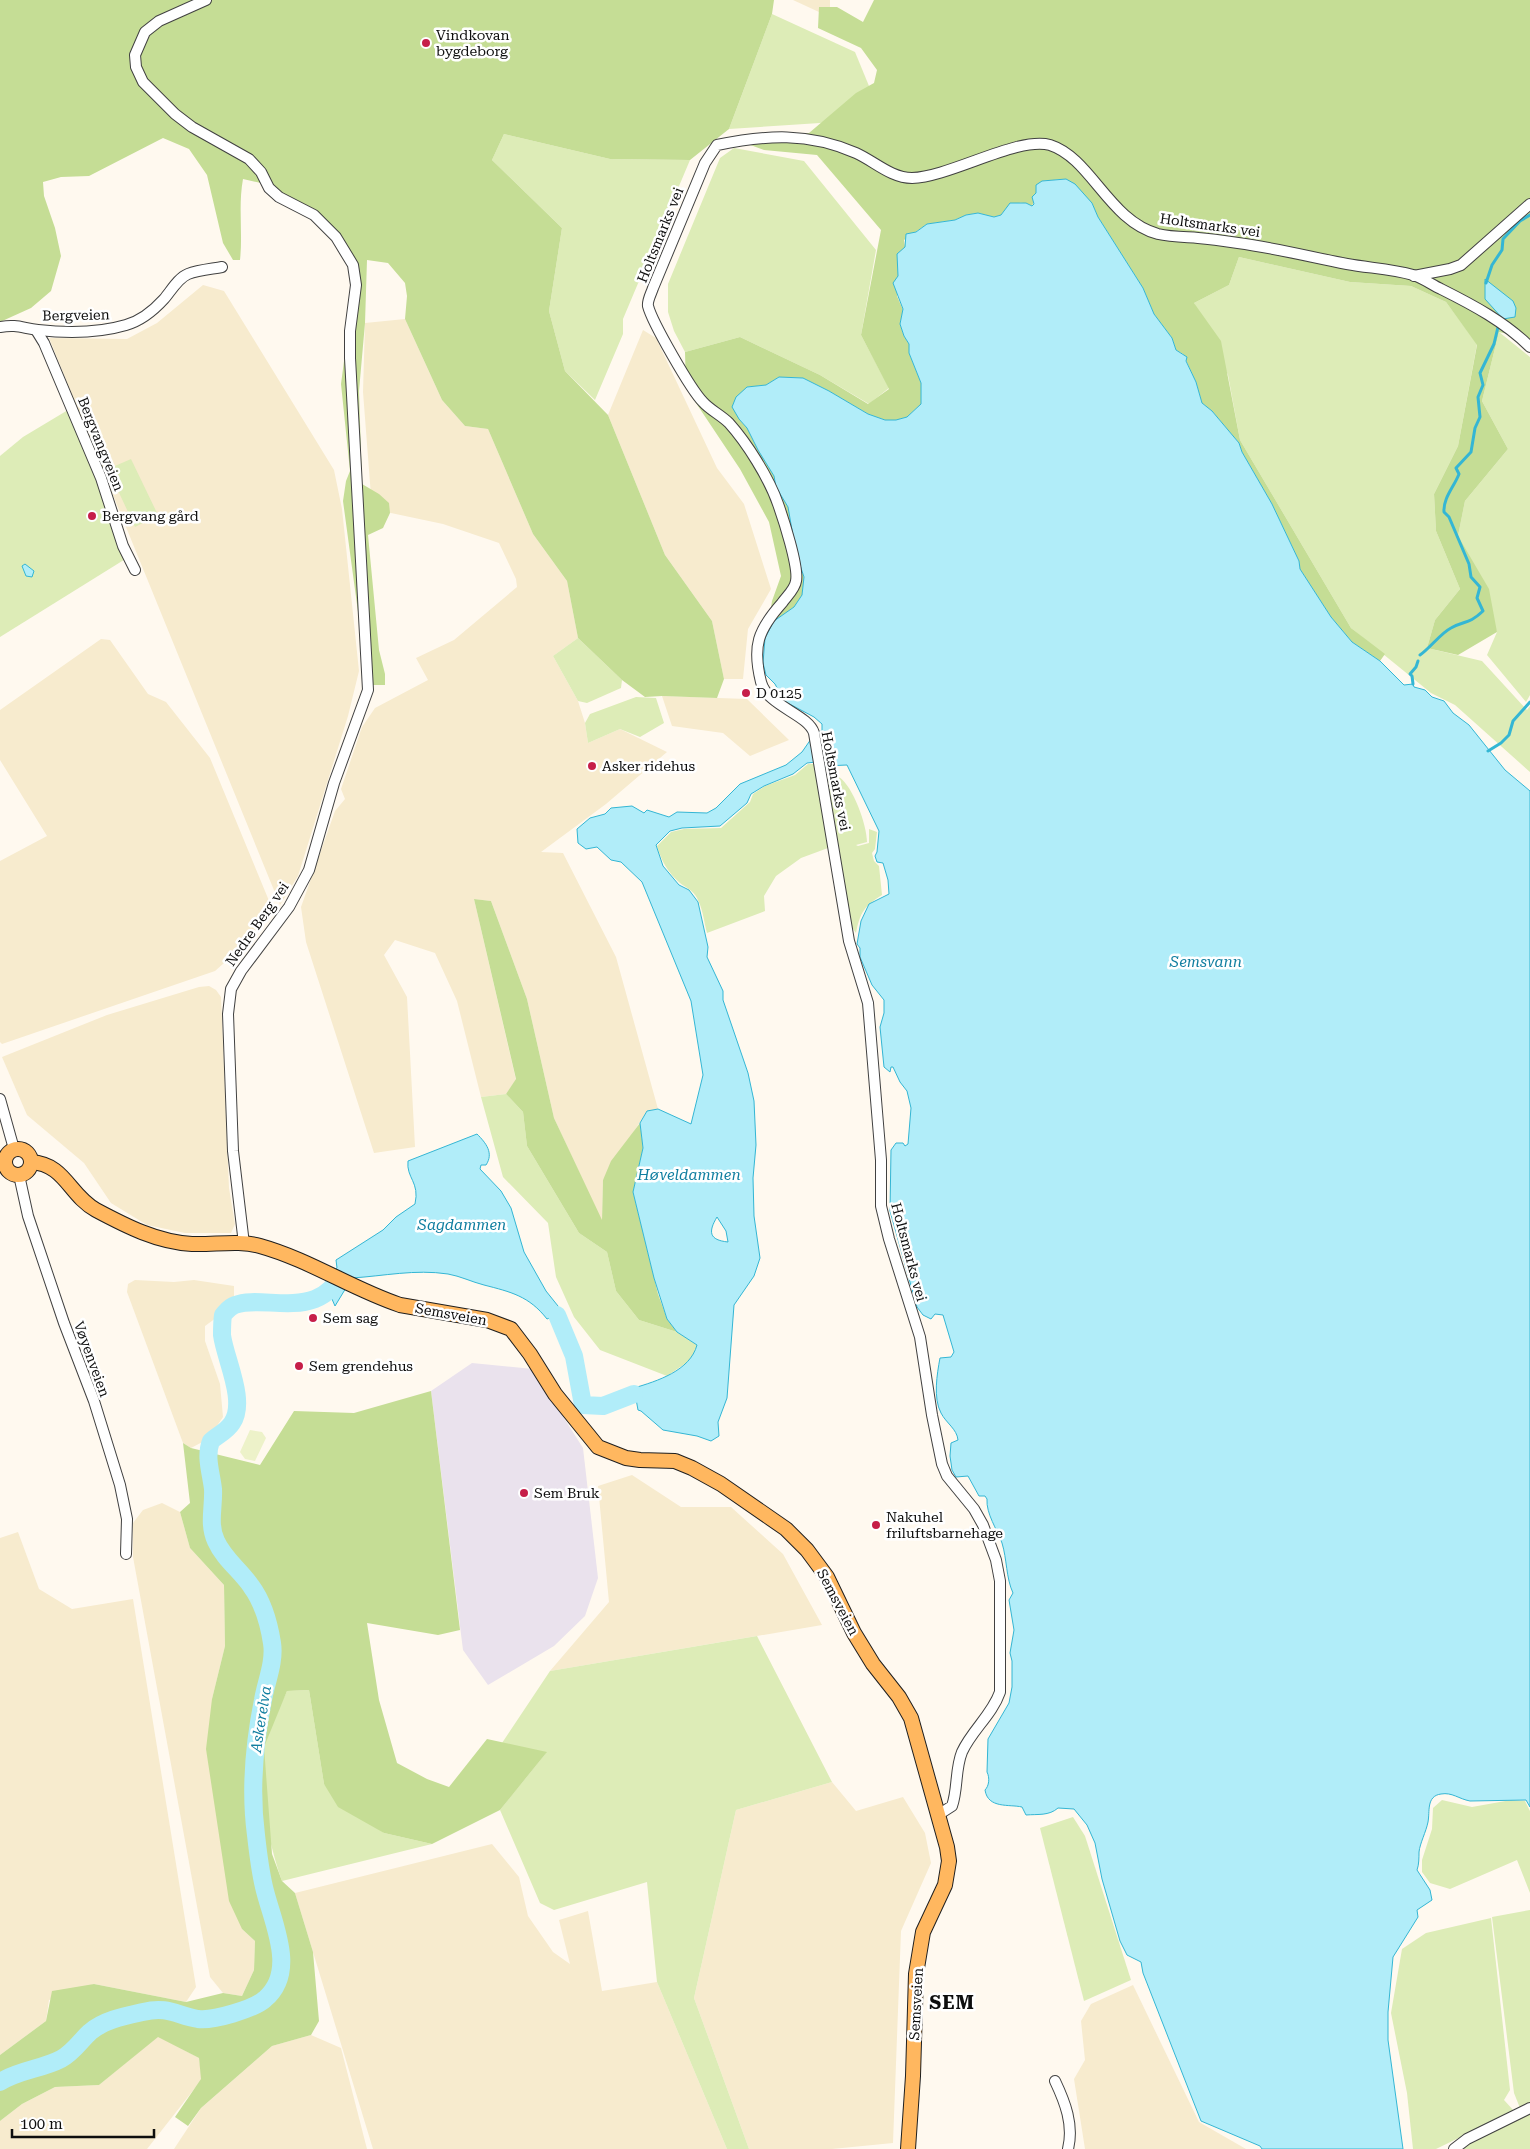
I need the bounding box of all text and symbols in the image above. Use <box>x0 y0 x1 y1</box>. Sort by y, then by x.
place label: Vindkovan bygdeborg <box>436 27 509 59</box>
marker: Vindkovan bygdeborg <box>420 37 432 49</box>
street label: Holtsmarks vei <box>634 185 687 285</box>
street label: Holtsmarks vei <box>1159 210 1262 240</box>
street label: Bergveien <box>42 306 110 324</box>
street label: Bergvangveien <box>75 395 127 493</box>
place label: Bergvang gård <box>102 508 199 524</box>
marker: Bergvang gård <box>86 510 98 522</box>
place label: D 0125 <box>756 685 802 701</box>
marker: D 0125 <box>740 687 752 699</box>
street label: Holtsmarks vei <box>818 730 854 833</box>
place label: Asker ridehus <box>602 758 695 774</box>
marker: Asker ridehus <box>586 760 598 772</box>
street label: Nedre Berg vei <box>222 879 292 969</box>
water label: Semsvann <box>1169 953 1242 971</box>
water label: Høveldammen <box>636 1166 741 1184</box>
street label: Holtsmarks vei <box>888 1201 930 1304</box>
water label: Sagdammen <box>417 1216 506 1234</box>
street label: Semsveien <box>414 1300 488 1328</box>
place label: Sem sag <box>323 1310 378 1326</box>
marker: Sem sag <box>307 1312 319 1324</box>
street label: Vøyenveien <box>71 1319 113 1399</box>
place label: Sem grendehus <box>309 1358 413 1374</box>
marker: Sem grendehus <box>293 1360 305 1372</box>
place label: Sem Bruk <box>534 1485 600 1501</box>
marker: Sem Bruk <box>518 1487 530 1499</box>
place label: Nakuhel friluftsbarnehage <box>886 1509 1003 1541</box>
marker: Nakuhel friluftsbarnehage <box>870 1519 882 1531</box>
street label: Semsveien <box>814 1566 862 1638</box>
water label: Askerelva <box>247 1684 275 1755</box>
street label: Semsveien <box>906 1967 926 2041</box>
district label: SEM <box>929 1991 975 2014</box>
scale bar <box>12 2106 155 2138</box>
text: 100 m <box>20 2115 63 2133</box>

